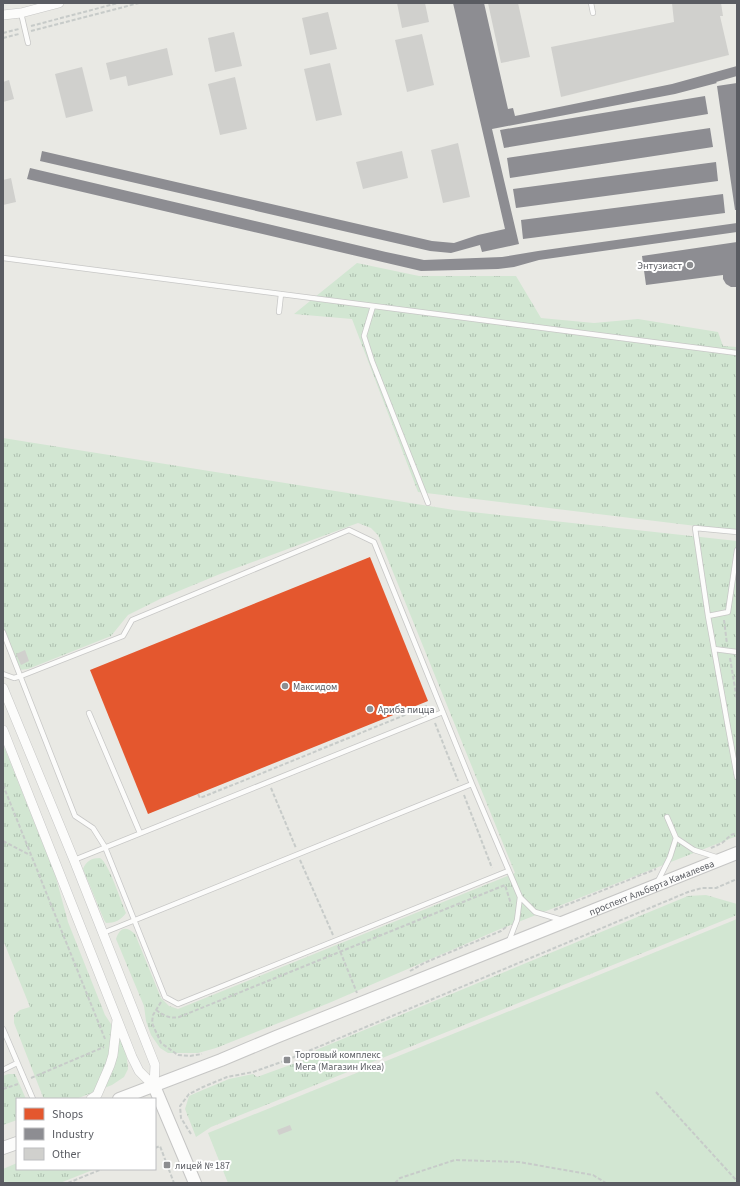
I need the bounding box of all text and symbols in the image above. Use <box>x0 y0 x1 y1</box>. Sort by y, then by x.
place label: Энтузиаст <box>637 259 682 273</box>
marker: Энтузиаст <box>685 260 695 270</box>
place label: Максидом <box>293 680 337 694</box>
marker: Максидом <box>280 681 290 691</box>
place label: Ариба пицца <box>378 703 434 717</box>
marker: Ариба пицца <box>365 704 375 714</box>
street label: проспект Альберта Камалеева <box>587 857 716 919</box>
place label: Торговый комплекс Мега (Магазин Икеа) <box>295 1048 384 1074</box>
marker: Торговый комплекс Мега (Магазин Икеа) <box>282 1055 292 1065</box>
legend <box>16 1098 156 1170</box>
text: Shops <box>52 1106 83 1123</box>
text: Industry <box>52 1126 94 1143</box>
text: Other <box>52 1146 82 1163</box>
place label: лицей № 187 <box>175 1159 230 1173</box>
marker: лицей № 187 <box>162 1160 172 1170</box>

